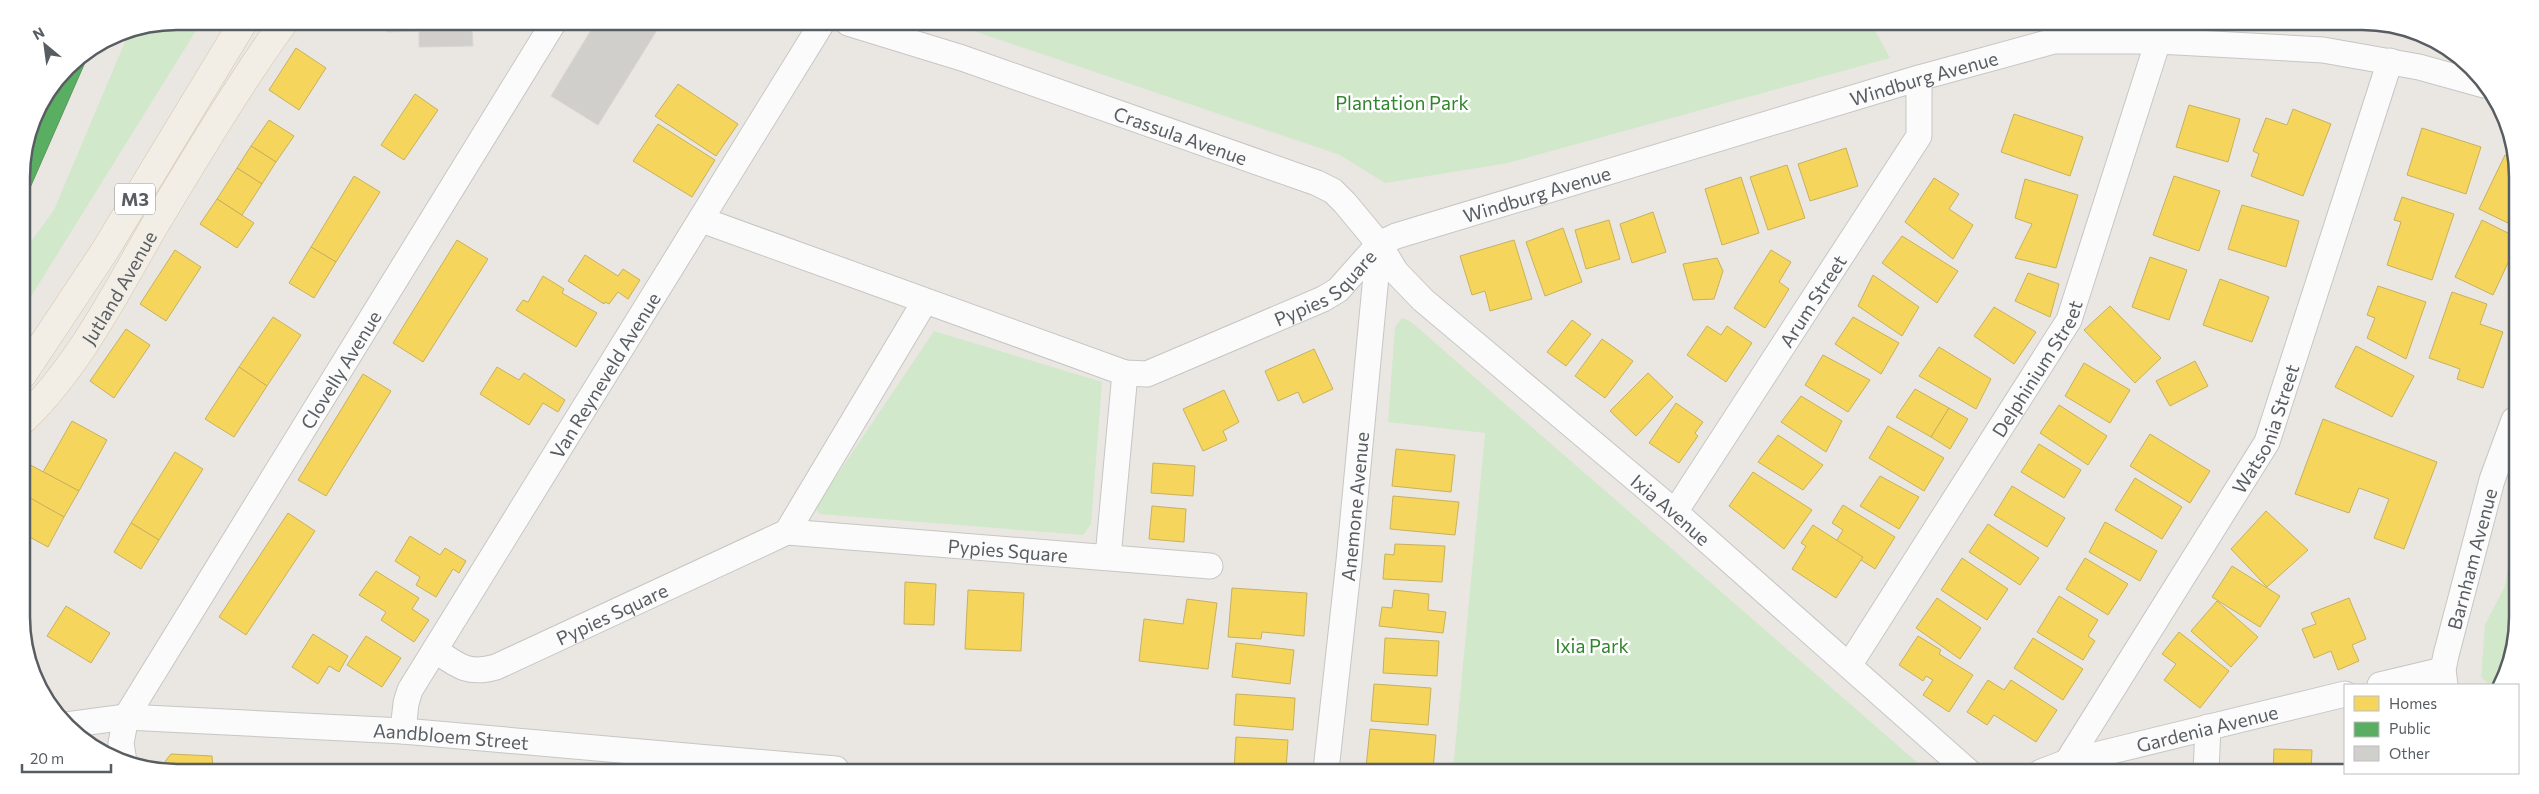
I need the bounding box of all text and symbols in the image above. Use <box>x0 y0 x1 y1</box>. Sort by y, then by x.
north arrow <box>20 20 70 70</box>
text: N <box>30 23 47 43</box>
street label: Windburg Avenue <box>1847 45 2000 110</box>
park label: Plantation Park <box>1335 91 1469 114</box>
street label: Crassula Avenue <box>1111 101 1250 169</box>
street label: Windburg Avenue <box>1460 160 1613 227</box>
road number: M3 <box>115 183 155 214</box>
street label: Jutland Avenue <box>76 226 161 349</box>
street label: Pypies Square <box>1270 245 1380 330</box>
street label: Arum Street <box>1774 250 1851 351</box>
street label: Van Reyneveld Avenue <box>545 288 665 462</box>
street label: Delphinium Street <box>1986 297 2086 441</box>
street label: Clovelly Avenue <box>295 306 385 433</box>
street label: Watsonia Street <box>2227 361 2303 497</box>
street label: Anemone Avenue <box>1335 431 1373 582</box>
street label: Ixia Avenue <box>1627 469 1716 550</box>
street label: Barnham Avenue <box>2442 486 2501 632</box>
street label: Pypies Square <box>947 533 1069 566</box>
street label: Pypies Square <box>552 578 671 649</box>
park label: Ixia Park <box>1555 634 1629 657</box>
legend <box>2344 684 2519 774</box>
text: Homes <box>2389 694 2437 712</box>
street label: Gardenia Avenue <box>2134 699 2280 756</box>
street label: Aandbloem Street <box>372 718 530 754</box>
text: Public <box>2389 719 2431 737</box>
scale bar <box>22 742 111 774</box>
text: Other <box>2389 744 2430 762</box>
text: 20 m <box>30 749 64 767</box>

